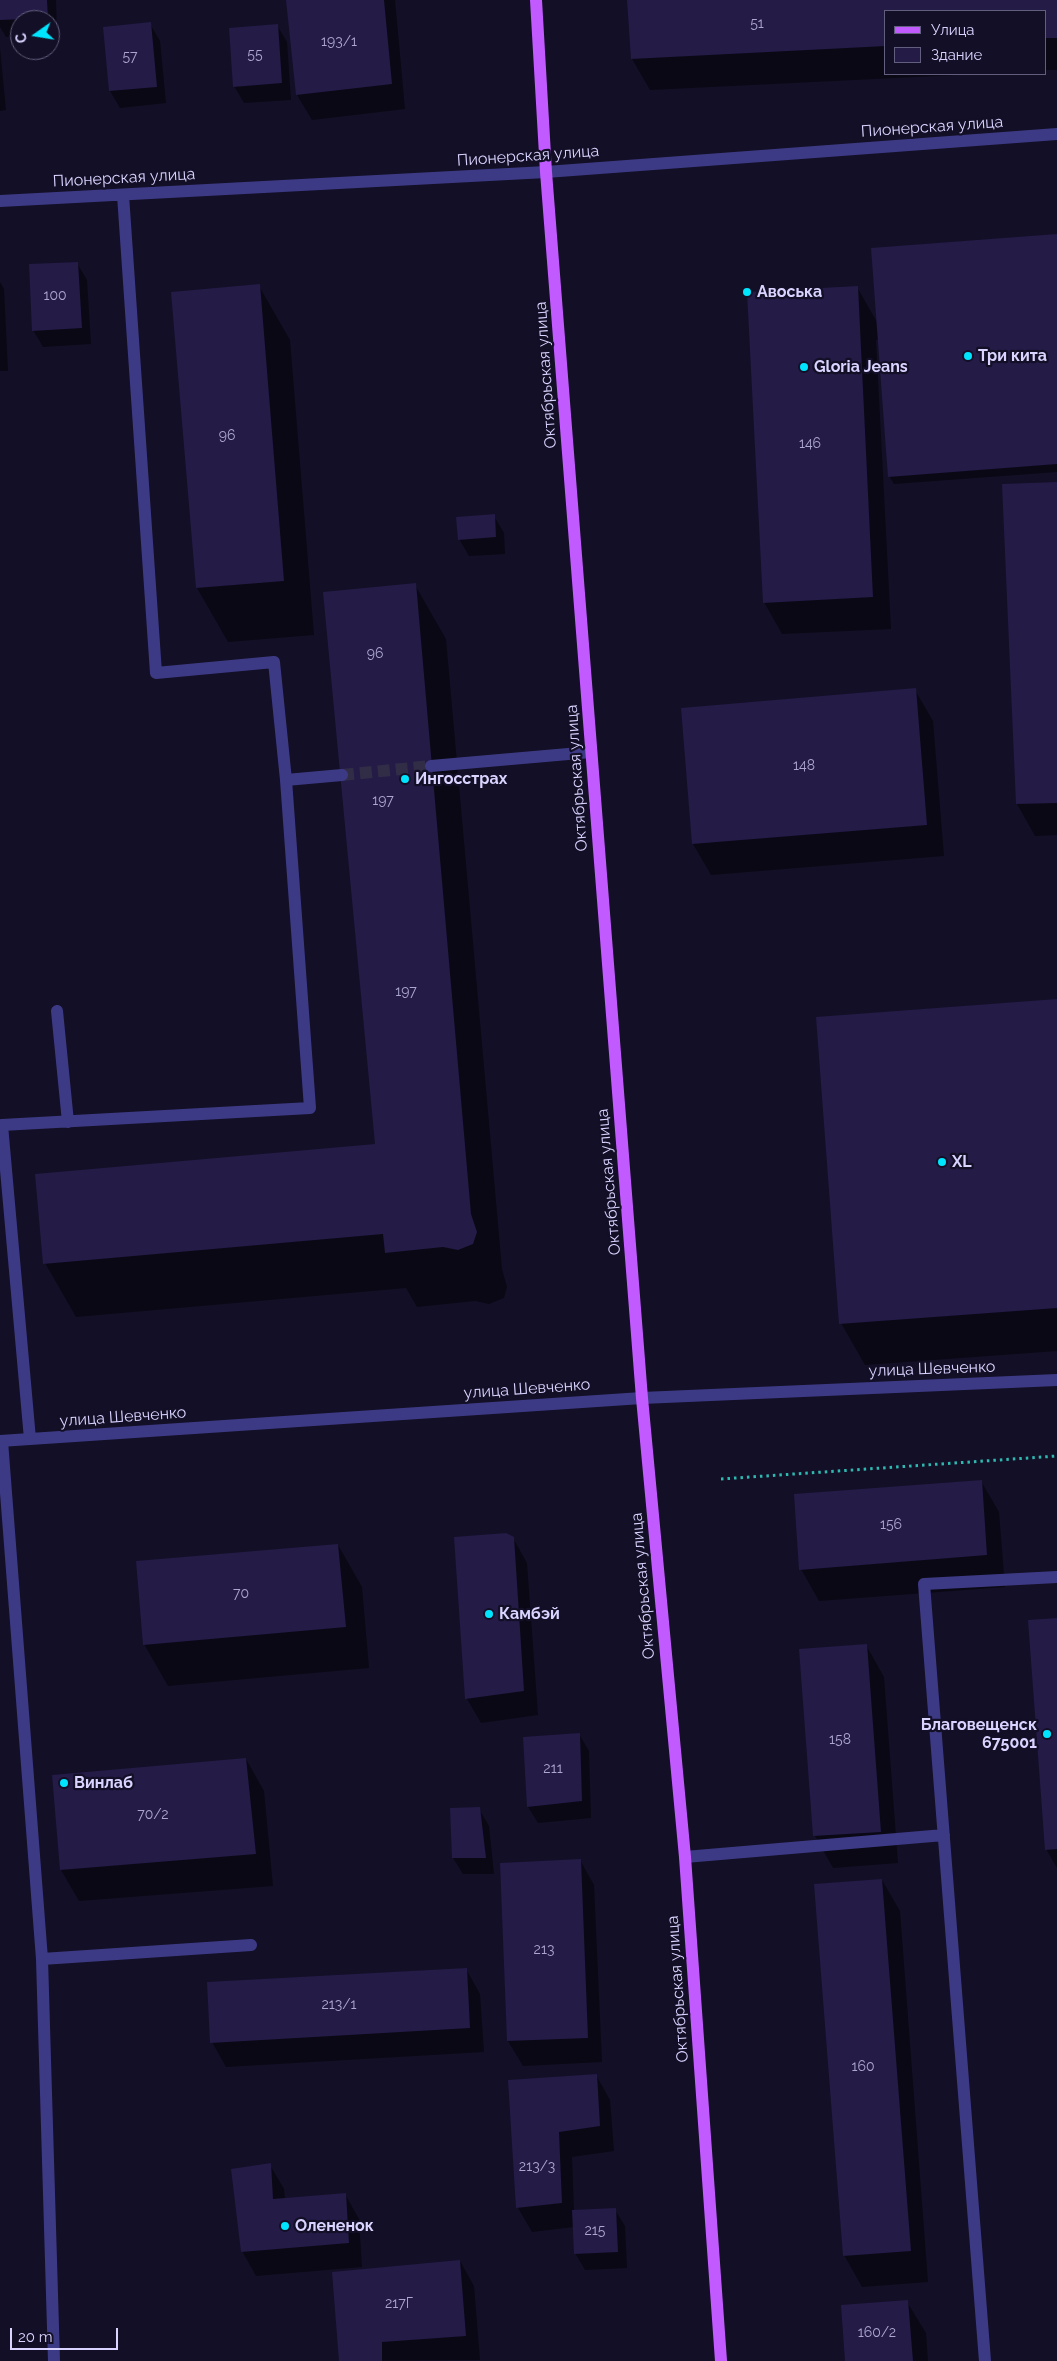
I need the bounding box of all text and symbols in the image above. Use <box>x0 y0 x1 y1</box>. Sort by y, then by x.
north arrow <box>10 10 60 60</box>
legend <box>884 10 1047 75</box>
house number: 51 <box>750 16 764 32</box>
text: Улица <box>931 21 975 39</box>
text: С <box>12 32 30 45</box>
house number: 193/1 <box>321 34 357 50</box>
text: Здание <box>931 46 982 64</box>
house number: 55 <box>247 47 263 63</box>
house number: 57 <box>122 49 138 65</box>
street label: Пионерская улица <box>860 112 1004 142</box>
street label: Пионерская улица <box>456 141 600 171</box>
street label: Пионерская улица <box>52 165 196 191</box>
place label: Авоська <box>757 282 822 302</box>
marker: Авоська <box>741 286 753 298</box>
house number: 100 <box>43 288 67 304</box>
street label: Октябрьская улица <box>531 301 561 449</box>
place label: Три кита <box>978 346 1047 366</box>
marker: Три кита <box>962 350 974 362</box>
place label: Gloria Jeans <box>814 357 908 377</box>
marker: Gloria Jeans <box>798 361 810 373</box>
house number: 96 <box>219 428 235 444</box>
house number: 146 <box>799 436 821 452</box>
house number: 96 <box>367 646 383 662</box>
street label: Октябрьская улица <box>562 704 592 852</box>
house number: 148 <box>793 758 815 774</box>
place label: Ингосстрах <box>415 769 507 789</box>
marker: Ингосстрах <box>399 773 411 785</box>
house number: 197 <box>372 793 394 809</box>
house number: 197 <box>395 984 417 1000</box>
street label: Октябрьская улица <box>593 1108 625 1256</box>
place label: XL <box>952 1152 972 1172</box>
marker: XL <box>936 1156 948 1168</box>
street label: улица Шевченко <box>868 1357 996 1381</box>
street label: улица Шевченко <box>463 1375 591 1403</box>
street label: улица Шевченко <box>59 1403 187 1431</box>
street label: Октябрьская улица <box>627 1512 659 1660</box>
house number: 156 <box>880 1517 902 1533</box>
house number: 70 <box>233 1586 249 1602</box>
place label: Камбэй <box>499 1604 560 1624</box>
marker: Камбэй <box>483 1608 495 1620</box>
place label: Благовещенск 675001 <box>921 1715 1037 1753</box>
marker: Благовещенск 675001 <box>1041 1728 1053 1740</box>
house number: 158 <box>829 1732 851 1748</box>
house number: 211 <box>543 1761 563 1777</box>
place label: Винлаб <box>74 1773 133 1793</box>
marker: Винлаб <box>58 1777 70 1789</box>
house number: 70/2 <box>137 1807 169 1823</box>
street label: Октябрьская улица <box>663 1915 693 2063</box>
house number: 213 <box>534 1942 554 1958</box>
house number: 213/1 <box>322 1997 356 2013</box>
house number: 160 <box>851 2059 875 2075</box>
house number: 213/3 <box>519 2159 555 2175</box>
place label: Олененок <box>295 2216 374 2236</box>
marker: Олененок <box>279 2220 291 2232</box>
house number: 215 <box>585 2223 605 2239</box>
house number: 217Г <box>385 2296 413 2312</box>
scale bar <box>12 2318 120 2350</box>
house number: 160/2 <box>858 2325 896 2341</box>
text: 20 m <box>18 2328 53 2346</box>

